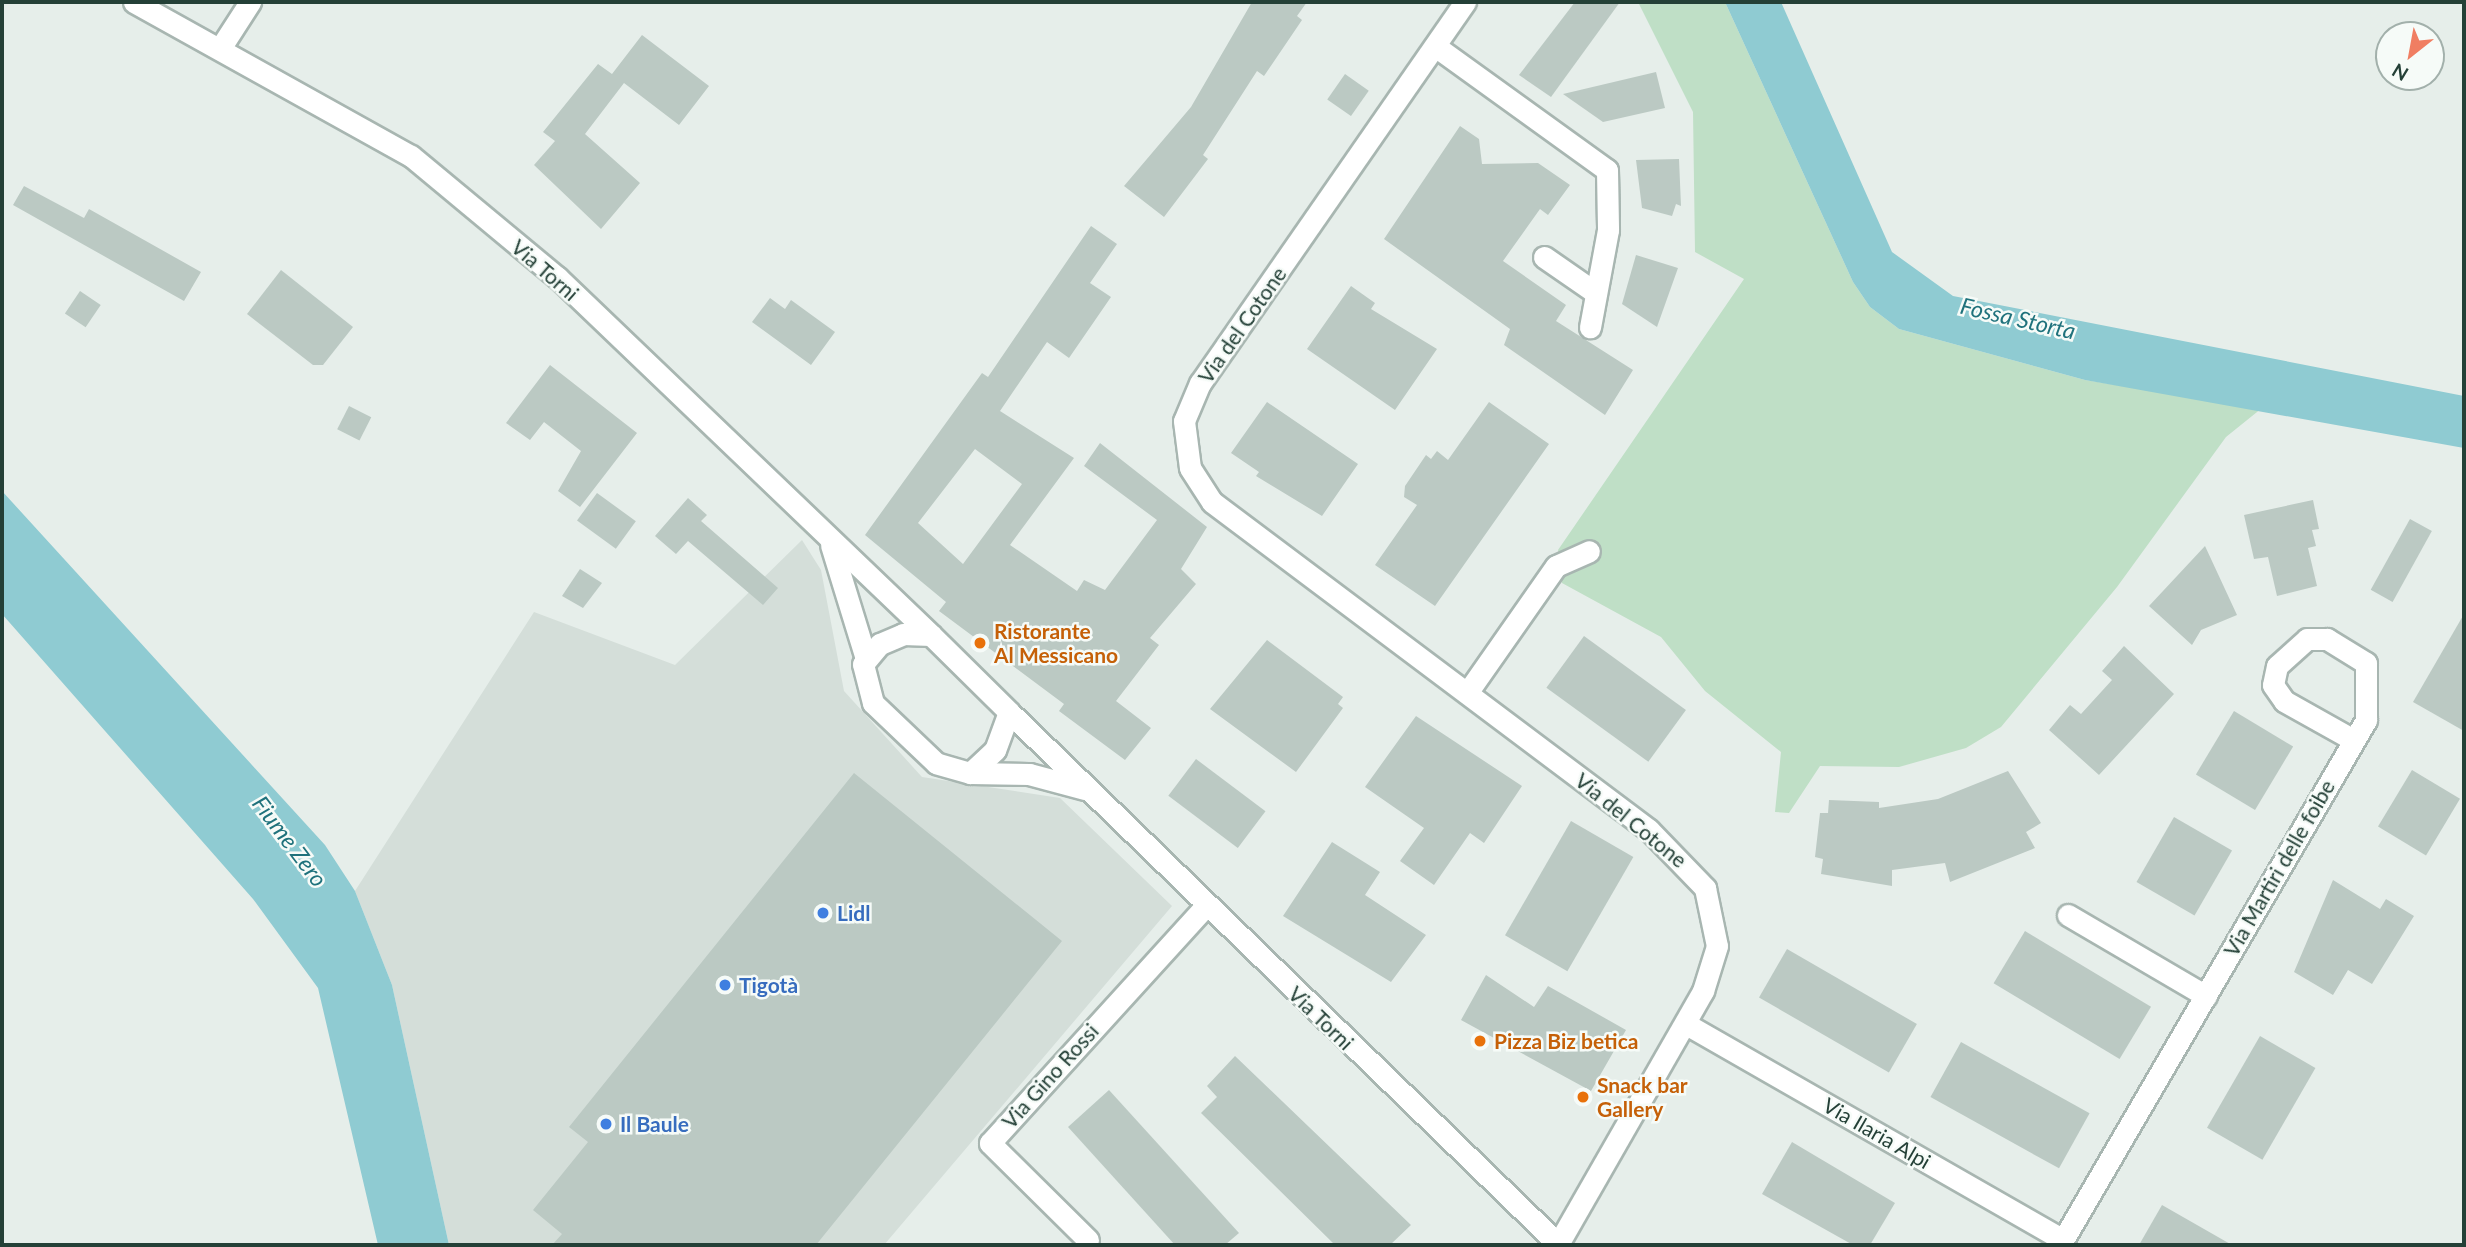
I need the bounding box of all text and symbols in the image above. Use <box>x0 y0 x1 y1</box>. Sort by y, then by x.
north arrow <box>2375 21 2445 91</box>
text: N <box>2388 59 2412 86</box>
street label: Via Torni <box>506 234 584 306</box>
street label: Via del Cotone <box>1193 262 1291 388</box>
water label: Fossa Storta <box>1958 291 2078 345</box>
place label: Ristorante Al Messicano <box>994 618 1118 668</box>
marker: Ristorante Al Messicano <box>972 635 988 651</box>
street label: Via del Cotone <box>1570 767 1692 873</box>
street label: Via Martiri delle foibe <box>2218 775 2340 961</box>
water label: Fiume Zero <box>247 790 333 892</box>
place label: Lidl <box>837 900 870 926</box>
marker: Lidl <box>815 905 831 921</box>
place label: Tigotà <box>739 972 798 998</box>
marker: Tigotà <box>717 977 733 993</box>
street label: Via Torni <box>1283 981 1359 1055</box>
street label: Via Gino Rossi <box>996 1019 1104 1133</box>
place label: Pizza Biz betica <box>1494 1028 1638 1054</box>
marker: Pizza Biz betica <box>1472 1033 1488 1049</box>
place label: Snack bar Gallery <box>1597 1072 1688 1122</box>
marker: Snack bar Gallery <box>1575 1089 1591 1105</box>
street label: Via Ilaria Alpi <box>1818 1092 1936 1174</box>
place label: Il Baule <box>620 1111 689 1137</box>
marker: Il Baule <box>598 1116 614 1132</box>

